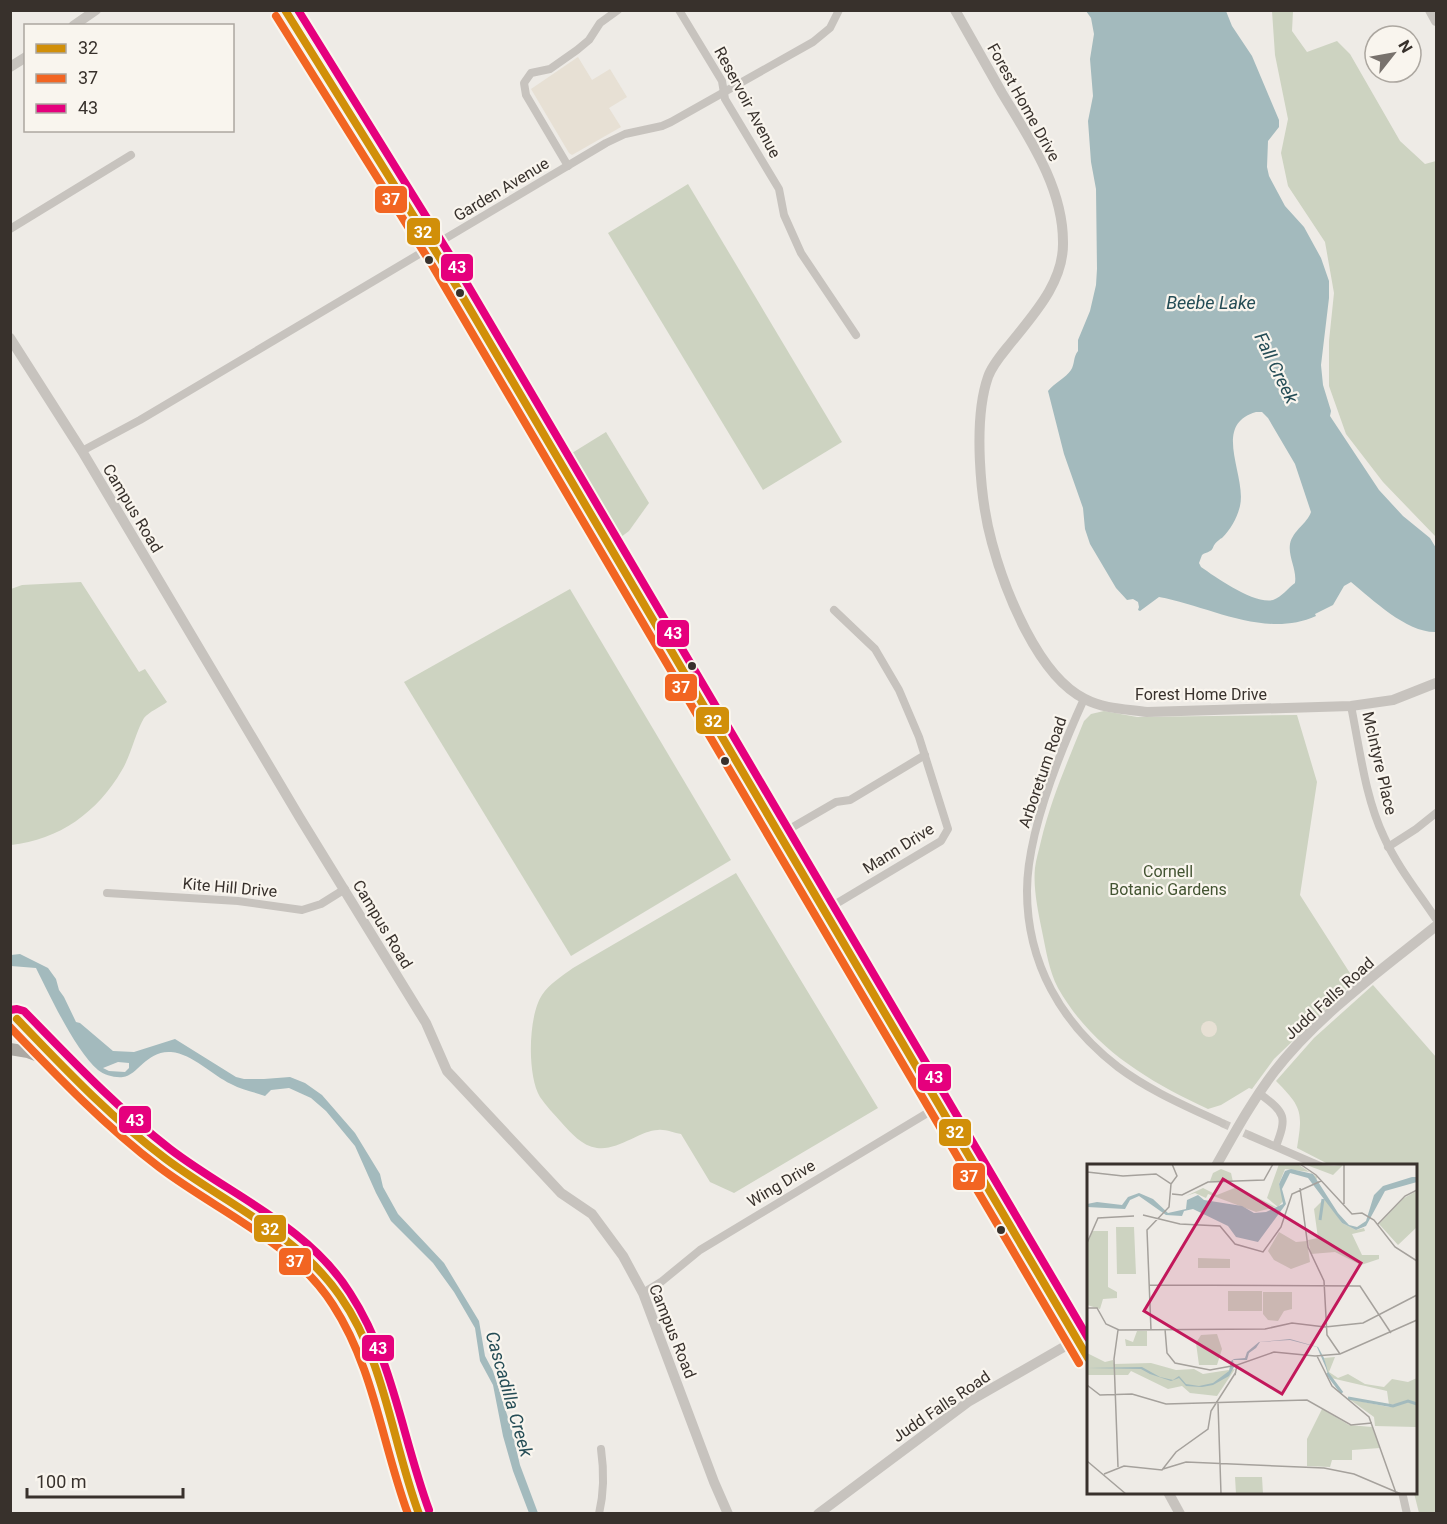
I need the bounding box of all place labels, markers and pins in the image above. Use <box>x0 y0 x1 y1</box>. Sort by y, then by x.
unlabelled marker <box>423 254 435 266</box>
unlabelled marker <box>454 287 466 299</box>
unlabelled marker <box>686 660 698 672</box>
unlabelled marker <box>719 755 731 767</box>
unlabelled marker <box>995 1224 1007 1236</box>

